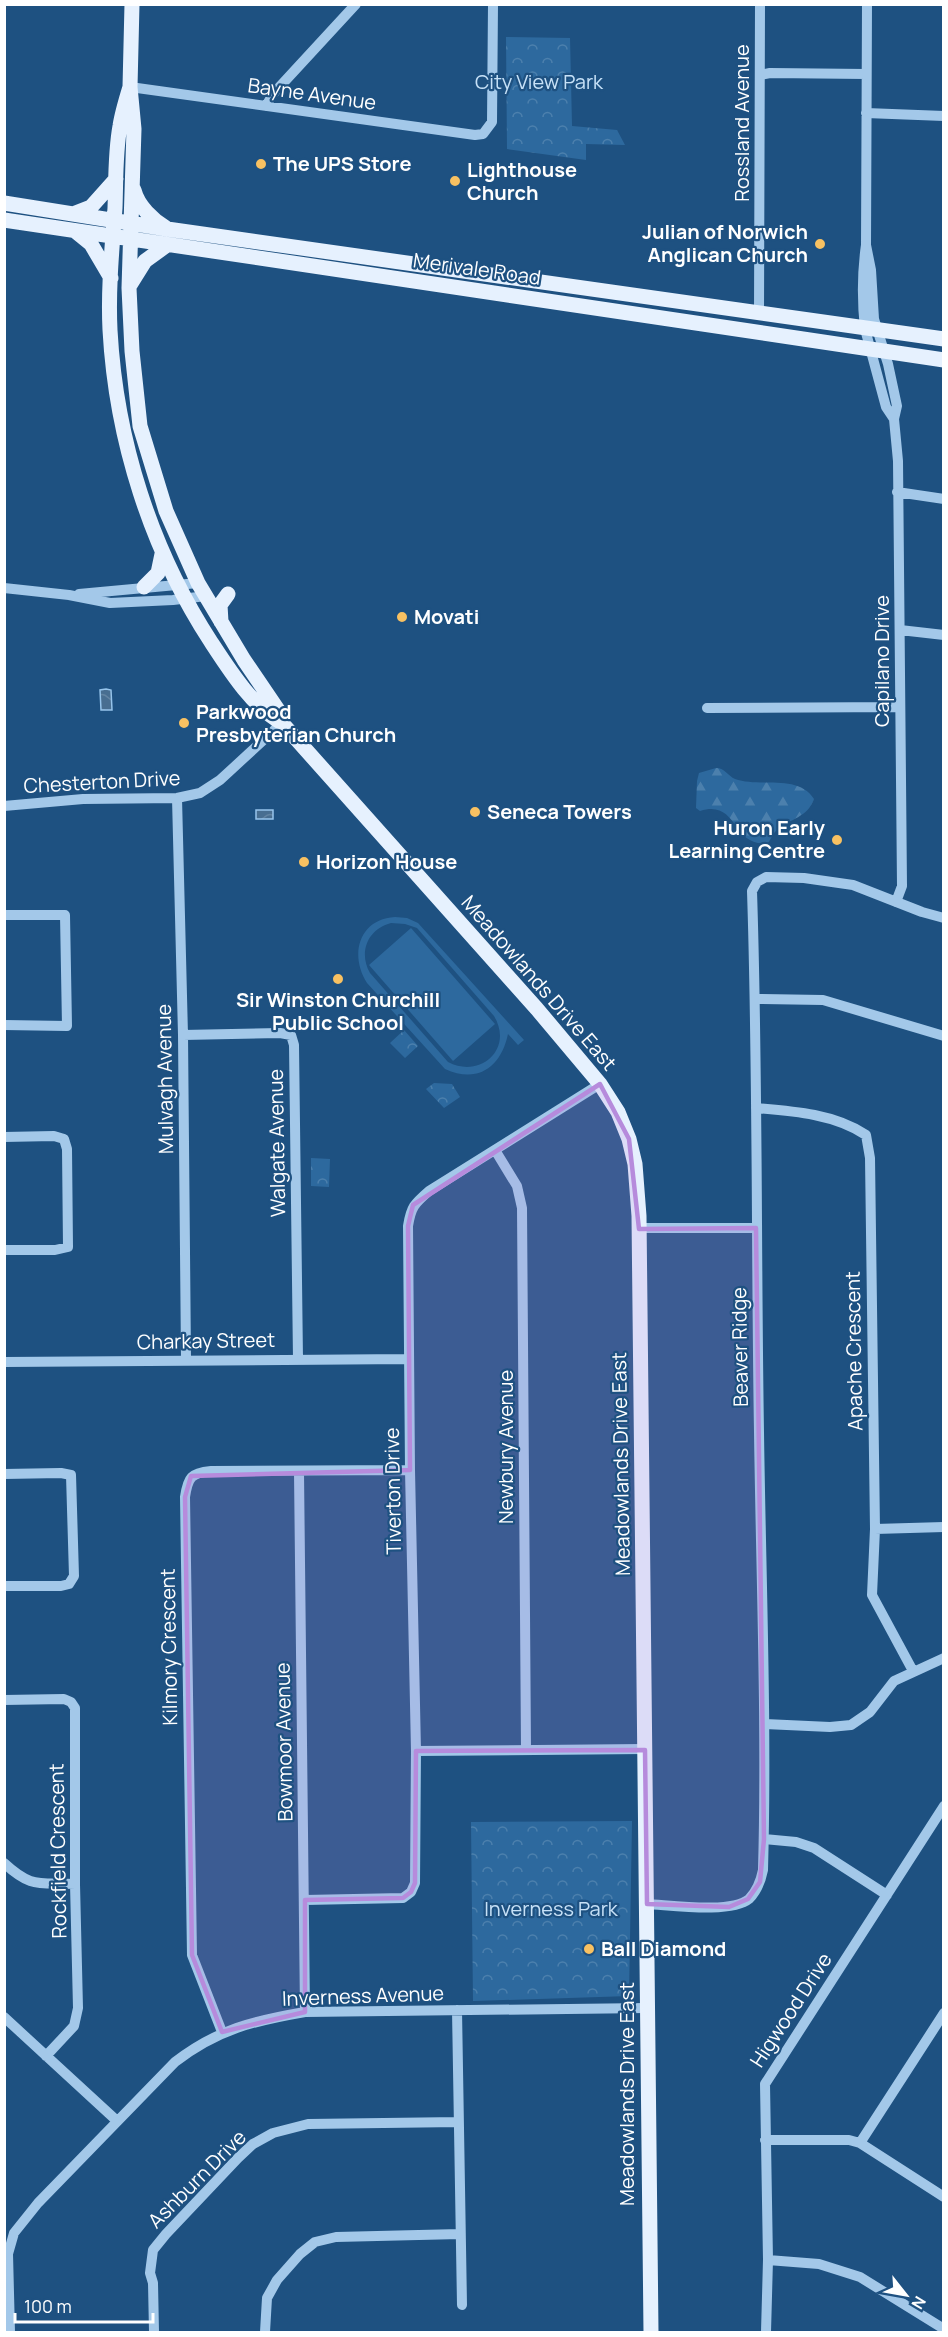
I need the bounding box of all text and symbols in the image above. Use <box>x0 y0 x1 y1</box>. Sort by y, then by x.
street label: Rossland Avenue <box>728 44 755 202</box>
park label: City View Park <box>475 68 604 95</box>
street label: Bayne Avenue <box>246 71 378 116</box>
place label: The UPS Store <box>273 150 411 177</box>
place label: Lighthouse Church <box>467 156 577 206</box>
marker: The UPS Store <box>254 157 268 171</box>
marker: Lighthouse Church <box>448 174 462 188</box>
place label: Julian of Norwich Anglican Church <box>642 218 808 268</box>
marker: Julian of Norwich Anglican Church <box>813 237 827 251</box>
street label: Merivale Road <box>411 246 543 291</box>
street label: Capilano Drive <box>868 595 895 727</box>
place label: Movati <box>414 603 479 630</box>
marker: Movati <box>395 610 409 624</box>
place label: Parkwood Presbyterian Church <box>196 698 396 748</box>
marker: Parkwood Presbyterian Church <box>177 716 191 730</box>
street label: Chesterton Drive <box>23 764 181 799</box>
place label: Seneca Towers <box>487 798 632 825</box>
marker: Seneca Towers <box>468 805 482 819</box>
place label: Huron Early Learning Centre <box>669 814 826 864</box>
marker: Huron Early Learning Centre <box>830 833 844 847</box>
place label: Horizon House <box>316 848 457 875</box>
marker: Horizon House <box>297 855 311 869</box>
street label: Meadowlands Drive East <box>456 889 623 1076</box>
marker: Sir Winston Churchill Public School <box>331 972 345 986</box>
place label: Sir Winston Churchill Public School <box>236 986 440 1036</box>
street label: Mulvagh Avenue <box>150 1004 179 1154</box>
street label: Walgate Avenue <box>262 1069 291 1217</box>
street label: Apache Crescent <box>839 1271 868 1431</box>
street label: Beaver Ridge <box>725 1287 754 1407</box>
street label: Charkay Street <box>137 1326 275 1355</box>
street label: Meadowlands Drive East <box>605 1352 636 1576</box>
street label: Newbury Avenue <box>492 1370 519 1524</box>
street label: Tiverton Drive <box>378 1427 407 1555</box>
street label: Kilmory Crescent <box>154 1568 183 1726</box>
street label: Bowmoor Avenue <box>269 1662 298 1822</box>
street label: Rockfield Crescent <box>42 1763 73 1939</box>
park label: Inverness Park <box>484 1895 619 1922</box>
place label: Ball Diamond <box>601 1935 726 1962</box>
marker: Ball Diamond <box>582 1942 596 1956</box>
street label: Higwood Drive <box>743 1947 838 2072</box>
street label: Inverness Avenue <box>281 1979 444 2012</box>
street label: Meadowlands Drive East <box>613 1982 640 2206</box>
street label: Ashburn Drive <box>142 2124 252 2234</box>
north arrow <box>876 2265 936 2325</box>
scale bar <box>15 2286 153 2324</box>
text: N <box>906 2292 931 2313</box>
text: 100 m <box>24 2294 72 2318</box>

